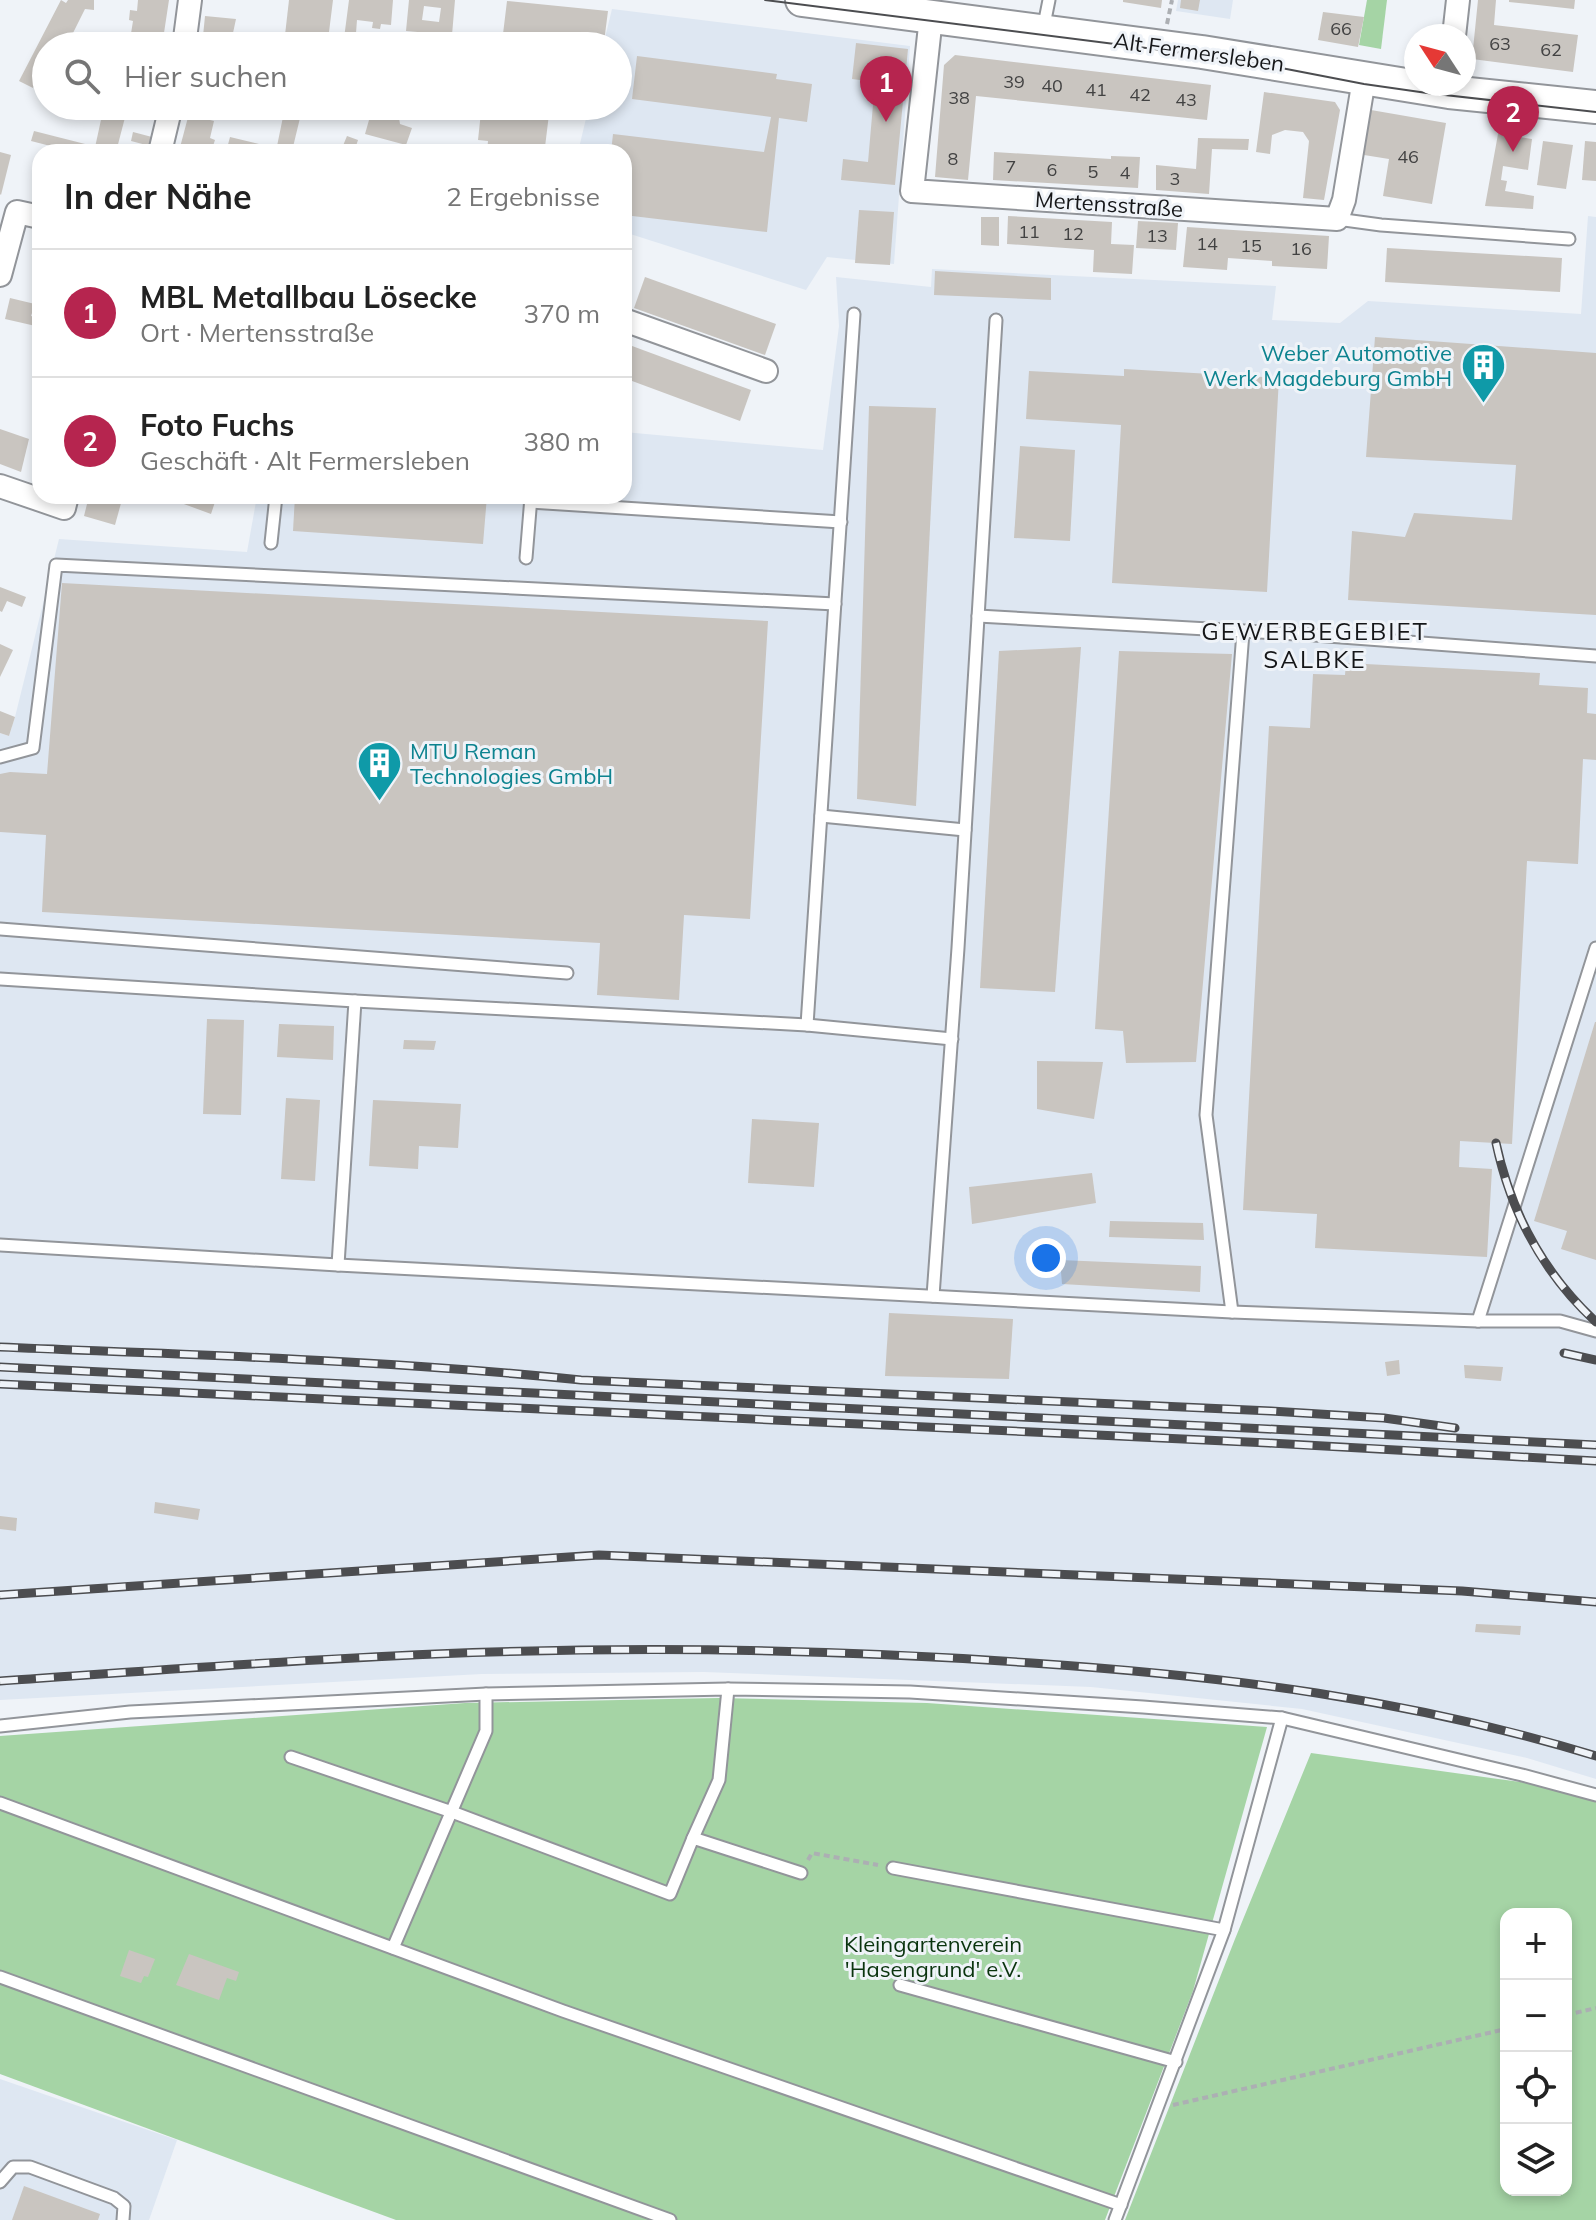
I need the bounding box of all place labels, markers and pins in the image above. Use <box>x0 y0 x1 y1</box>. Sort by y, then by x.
pin: 1 <box>860 56 912 122</box>
pin: 2 <box>1487 86 1539 152</box>
place label: Weber Automotive Werk Magdeburg GmbH <box>1203 339 1452 392</box>
building icon: Weber Automotive Werk Magdeburg GmbH <box>1459 342 1507 405</box>
place label: MTU Reman Technologies GmbH <box>410 737 613 790</box>
building icon: MTU Reman Technologies GmbH <box>355 740 403 803</box>

